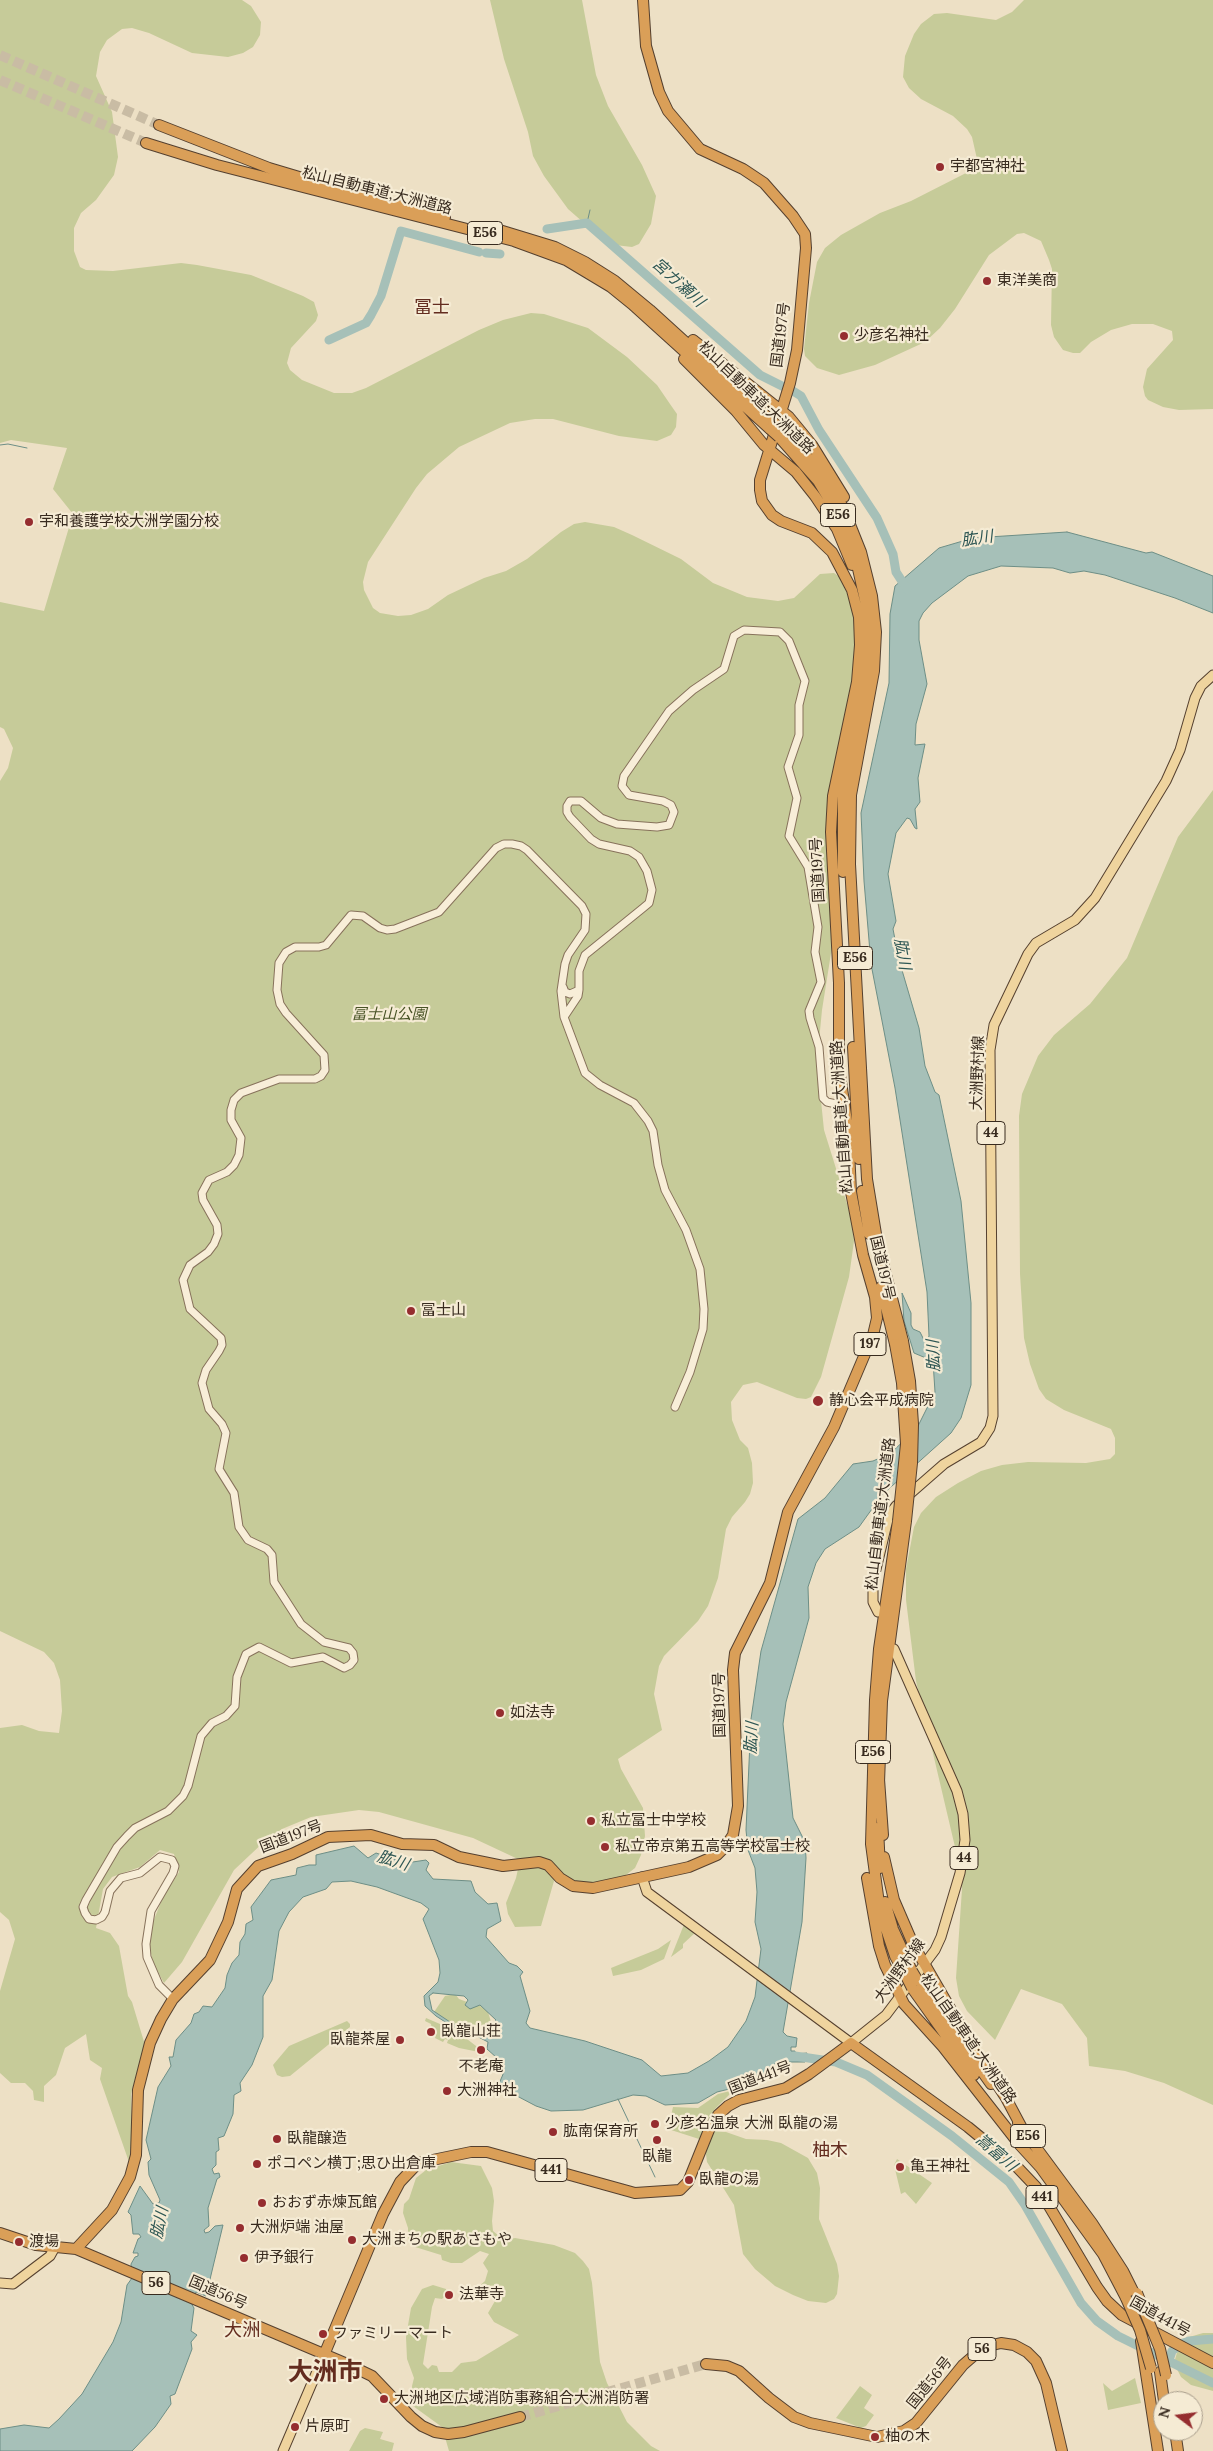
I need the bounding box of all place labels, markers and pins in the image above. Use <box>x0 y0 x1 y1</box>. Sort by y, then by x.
place label: 宇都宮神社 <box>950 158 1025 176</box>
marker: 宇都宮神社 <box>934 161 946 173</box>
place label: 東洋美商 <box>997 272 1057 290</box>
marker: 東洋美商 <box>981 275 993 287</box>
place label: 少彦名神社 <box>854 327 929 345</box>
marker: 少彦名神社 <box>838 330 850 342</box>
place label: 宇和養護学校大洲学園分校 <box>39 513 219 531</box>
marker: 宇和養護学校大洲学園分校 <box>23 516 35 528</box>
place label: 冨士山 <box>421 1302 466 1320</box>
marker: 冨士山 <box>405 1305 417 1317</box>
place label: 静心会平成病院 <box>829 1392 934 1410</box>
marker: 静心会平成病院 <box>811 1394 825 1408</box>
place label: 如法寺 <box>510 1704 555 1722</box>
marker: 如法寺 <box>494 1707 506 1719</box>
place label: 私立冨士中学校 <box>601 1812 706 1830</box>
marker: 私立冨士中学校 <box>585 1815 597 1827</box>
place label: 私立帝京第五高等学校冨士校 <box>615 1838 810 1856</box>
marker: 私立帝京第五高等学校冨士校 <box>599 1841 611 1853</box>
place label: 臥龍山荘 <box>441 2023 501 2041</box>
marker: 臥龍山荘 <box>425 2026 437 2038</box>
place label: 臥龍茶屋 <box>330 2031 390 2049</box>
marker: 臥龍茶屋 <box>394 2034 406 2046</box>
marker: 不老庵 <box>475 2044 487 2056</box>
place label: 不老庵 <box>459 2058 503 2076</box>
place label: 大洲神社 <box>457 2082 517 2100</box>
marker: 大洲神社 <box>441 2085 453 2097</box>
place label: 少彦名温泉 大洲 臥龍の湯 <box>665 2115 838 2133</box>
marker: 少彦名温泉 大洲 臥龍の湯 <box>649 2118 661 2130</box>
place label: 肱南保育所 <box>563 2123 638 2141</box>
marker: 肱南保育所 <box>547 2126 559 2138</box>
place label: 臥龍醸造 <box>287 2130 347 2148</box>
marker: 臥龍醸造 <box>271 2133 283 2145</box>
marker: 臥龍 <box>651 2134 663 2146</box>
place label: 臥龍 <box>642 2148 672 2166</box>
place label: ポコペン横丁;思ひ出倉庫 <box>267 2155 436 2173</box>
marker: ポコペン横丁;思ひ出倉庫 <box>251 2158 263 2170</box>
place label: 亀王神社 <box>910 2158 970 2176</box>
marker: 亀王神社 <box>894 2161 906 2173</box>
place label: 臥龍の湯 <box>699 2171 759 2189</box>
marker: 臥龍の湯 <box>683 2174 695 2186</box>
place label: おおず赤煉瓦館 <box>272 2194 377 2212</box>
marker: おおず赤煉瓦館 <box>256 2197 268 2209</box>
place label: 大洲炉端 油屋 <box>250 2219 344 2237</box>
marker: 大洲炉端 油屋 <box>234 2222 246 2234</box>
place label: 大洲まちの駅あさもや <box>362 2231 512 2249</box>
place label: 渡場 <box>29 2233 59 2251</box>
marker: 大洲まちの駅あさもや <box>346 2234 358 2246</box>
marker: 渡場 <box>13 2236 25 2248</box>
place label: 伊予銀行 <box>254 2249 314 2267</box>
marker: 伊予銀行 <box>238 2252 250 2264</box>
place label: 法華寺 <box>459 2286 504 2304</box>
marker: 法華寺 <box>443 2289 455 2301</box>
place label: ファミリーマート <box>333 2325 453 2343</box>
marker: ファミリーマート <box>317 2328 329 2340</box>
place label: 大洲地区広域消防事務組合大洲消防署 <box>394 2390 649 2408</box>
marker: 大洲地区広域消防事務組合大洲消防署 <box>378 2393 390 2405</box>
place label: 片原町 <box>305 2418 350 2436</box>
marker: 片原町 <box>289 2421 301 2433</box>
place label: 柚の木 <box>885 2428 930 2446</box>
marker: 柚の木 <box>869 2431 881 2443</box>

